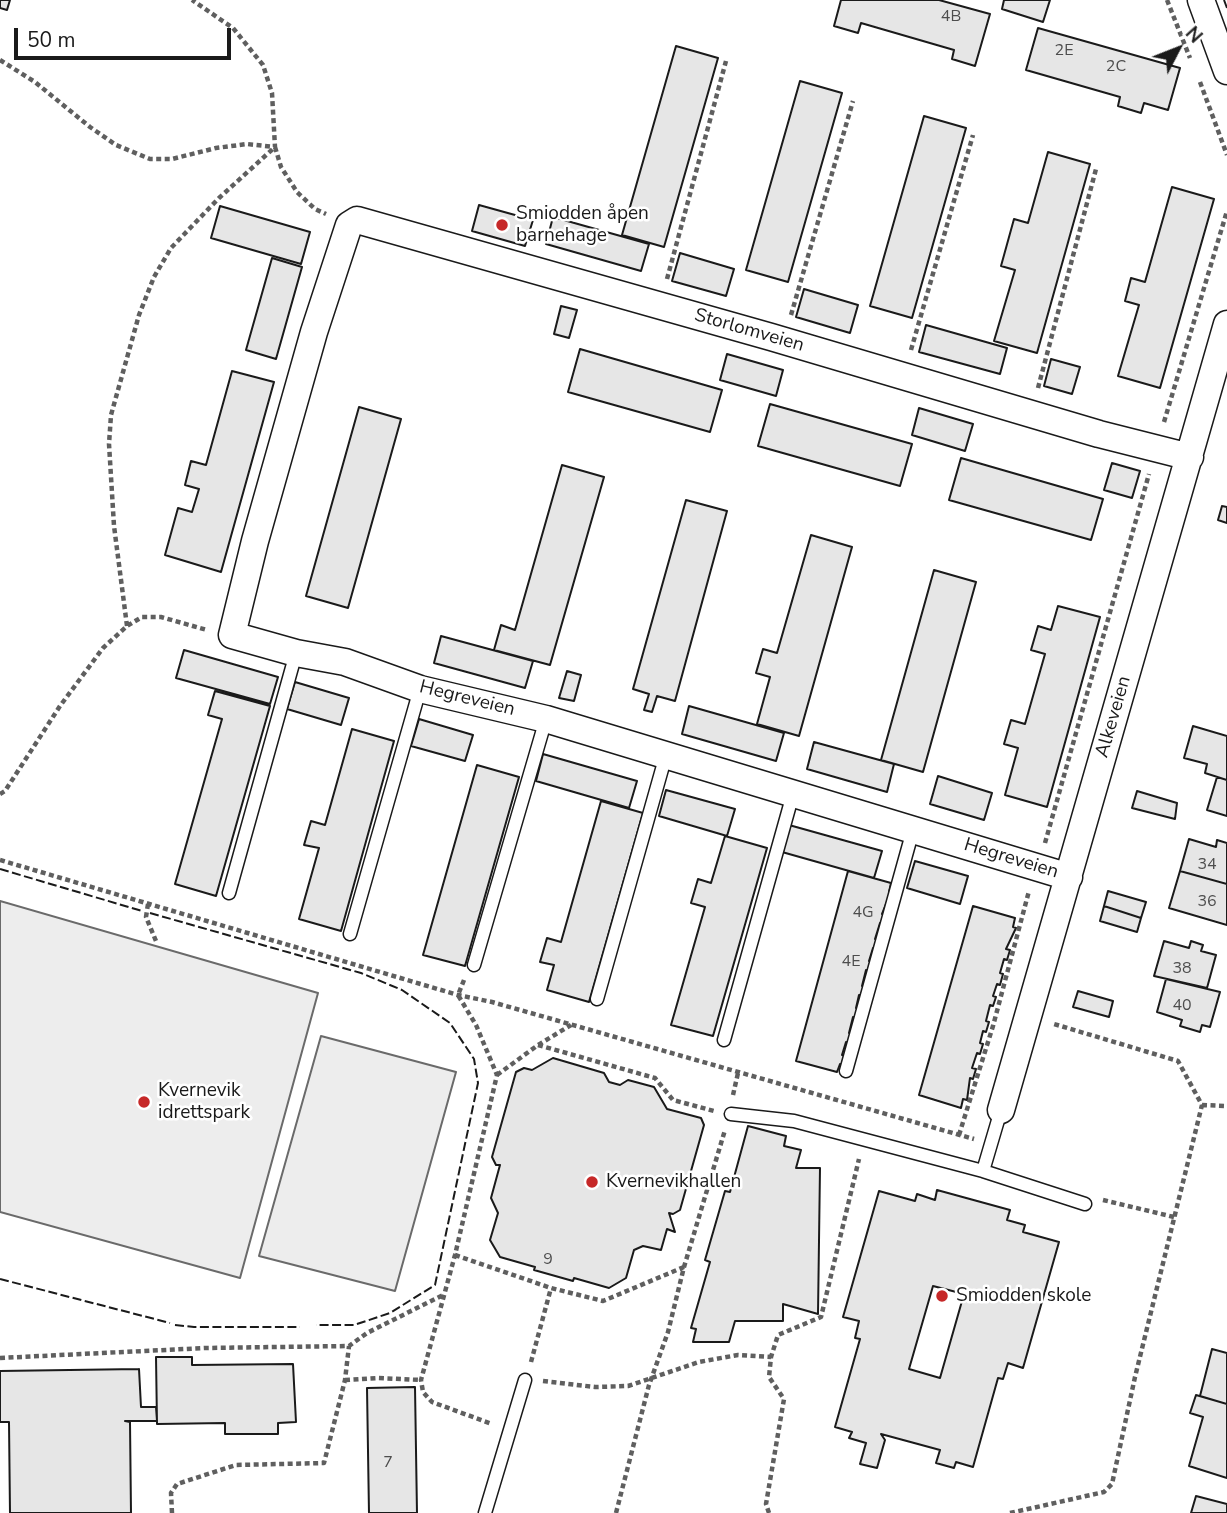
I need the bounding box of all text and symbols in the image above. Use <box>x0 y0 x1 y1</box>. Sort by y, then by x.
house number: 4B <box>941 7 961 27</box>
scale bar <box>18 14 234 58</box>
north arrow <box>1143 14 1213 84</box>
text: N <box>1179 21 1208 49</box>
text: 50 m <box>27 26 76 54</box>
house number: 2E <box>1055 41 1073 61</box>
house number: 2C <box>1106 57 1126 77</box>
place label: Smiodden åpen barnehage <box>516 203 649 247</box>
marker: Smiodden åpen barnehage <box>494 217 510 233</box>
street label: Storlomveien <box>692 304 806 358</box>
street label: Alkeveien <box>1091 674 1137 760</box>
street label: Hegreveien <box>417 676 517 722</box>
street label: Hegreveien <box>961 834 1061 884</box>
house number: 34 <box>1197 855 1217 875</box>
house number: 36 <box>1197 892 1217 912</box>
house number: 4G <box>852 903 874 923</box>
house number: 4E <box>842 952 860 972</box>
house number: 38 <box>1172 959 1192 979</box>
house number: 40 <box>1172 996 1192 1016</box>
place label: Kvernevik idrettspark <box>158 1080 250 1124</box>
marker: Kvernevik idrettspark <box>136 1094 152 1110</box>
place label: Kvernevikhallen <box>606 1171 741 1193</box>
marker: Kvernevikhallen <box>584 1174 600 1190</box>
house number: 9 <box>543 1250 553 1270</box>
place label: Smiodden skole <box>956 1285 1091 1307</box>
marker: Smiodden skole <box>934 1288 950 1304</box>
house number: 7 <box>383 1453 393 1473</box>

